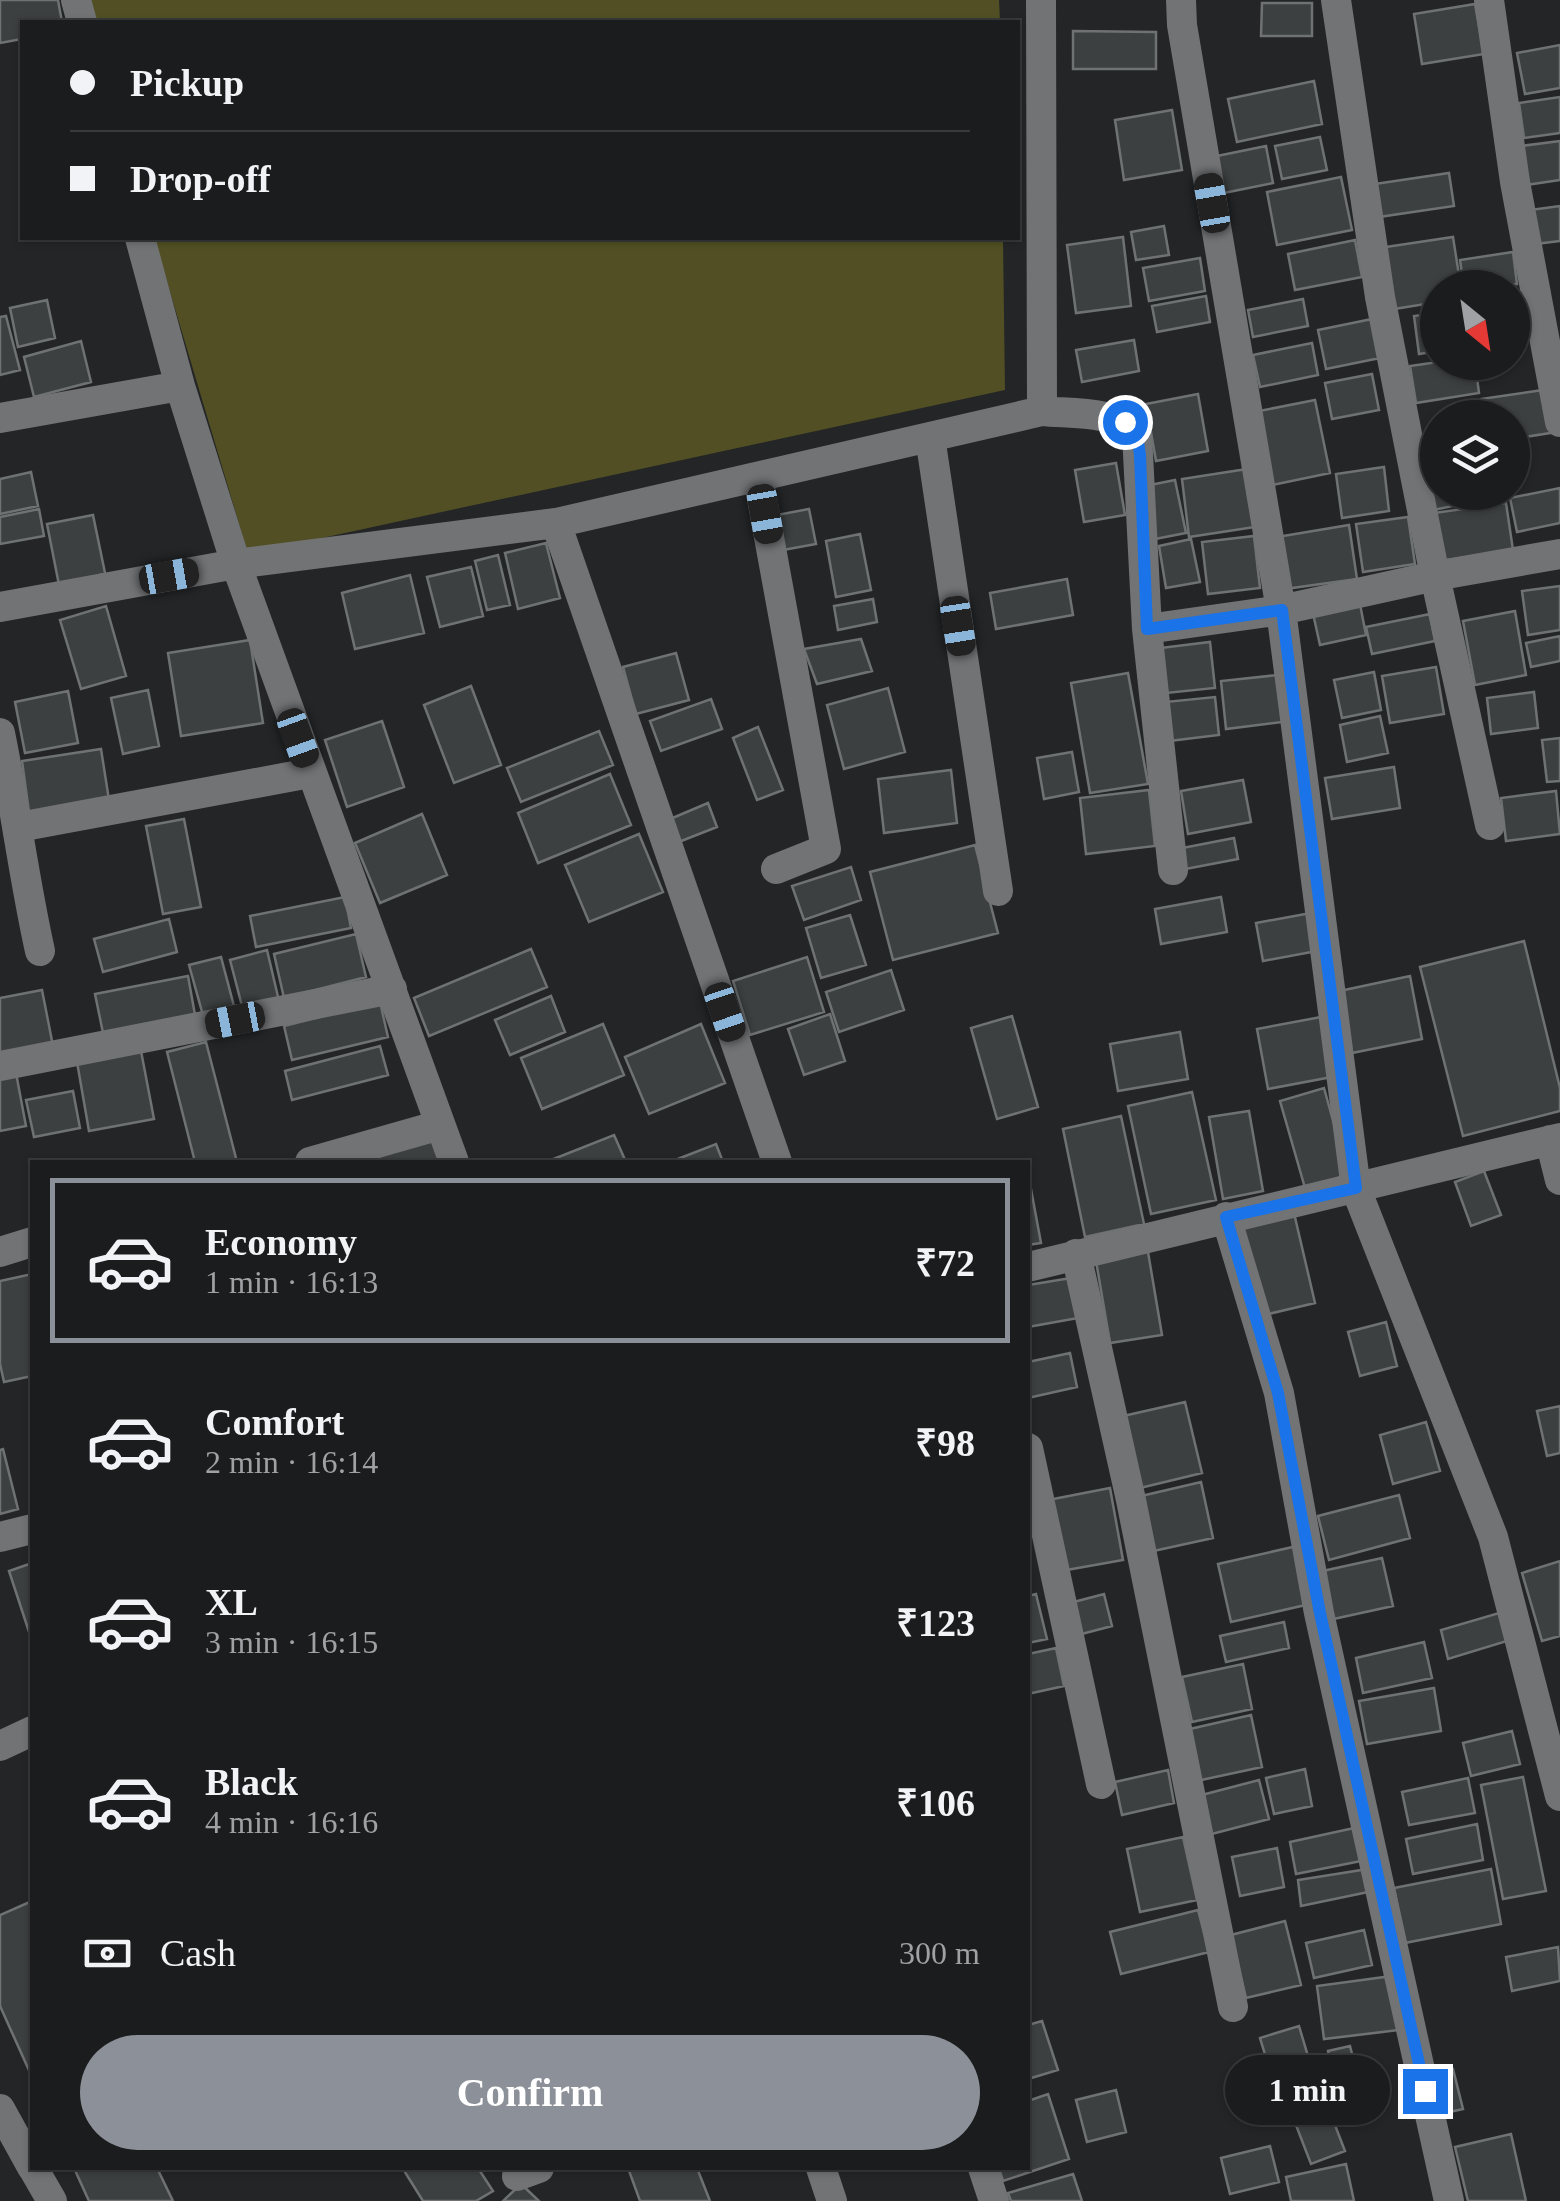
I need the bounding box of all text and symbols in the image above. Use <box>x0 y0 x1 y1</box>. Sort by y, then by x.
text: Pickup <box>130 62 244 104</box>
text: Drop-off <box>130 158 271 200</box>
car <box>1192 171 1232 235</box>
north arrow <box>1420 270 1530 380</box>
map controls <box>1420 270 1530 510</box>
route start <box>1103 400 1148 445</box>
button: layers <box>1420 400 1530 510</box>
car <box>745 482 785 546</box>
car <box>137 556 201 596</box>
car <box>938 594 978 658</box>
car <box>274 705 322 771</box>
car <box>701 979 749 1045</box>
car <box>203 1000 267 1040</box>
icon: car <box>85 1216 175 1306</box>
text: Economy <box>205 1221 357 1263</box>
text: ₹72 <box>915 1242 975 1284</box>
text: 1 min · 16:13 <box>205 1264 378 1300</box>
icon: car <box>85 1396 175 1486</box>
text: Comfort <box>205 1401 344 1443</box>
text: ₹98 <box>915 1422 975 1464</box>
text: 2 min · 16:14 <box>205 1444 378 1480</box>
icon: car <box>85 1576 175 1666</box>
text: XL <box>205 1581 258 1623</box>
text: ₹123 <box>896 1602 975 1644</box>
text: 3 min · 16:15 <box>205 1624 378 1660</box>
icon: car <box>85 1756 175 1846</box>
text: Black <box>205 1761 298 1803</box>
text: ₹106 <box>896 1782 975 1824</box>
text: 4 min · 16:16 <box>205 1804 378 1840</box>
icon: cash <box>80 1926 135 1981</box>
text: Cash <box>160 1932 236 1974</box>
text: 300 m <box>899 1935 980 1971</box>
button: Confirm <box>80 2035 980 2150</box>
callout: 1 min <box>1225 2056 1390 2126</box>
route end <box>1403 2069 1448 2114</box>
text: 1 min <box>1269 2072 1346 2108</box>

